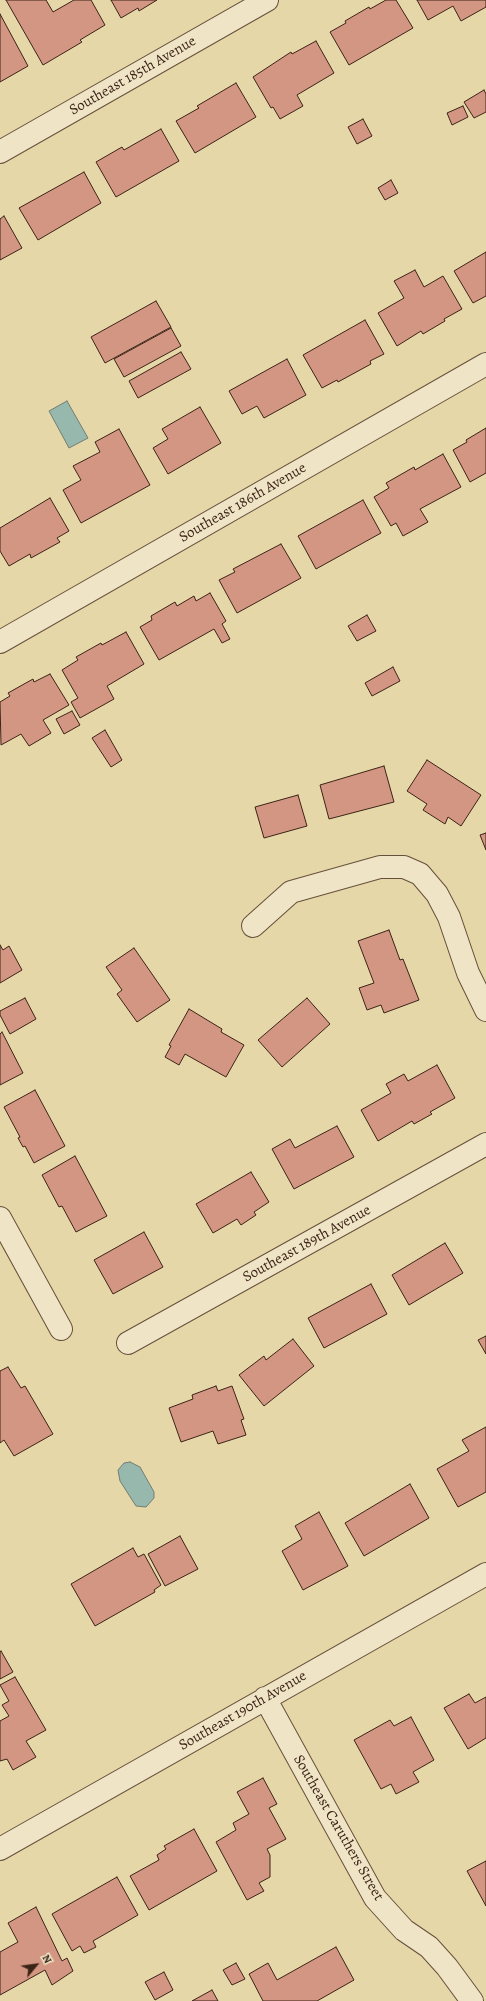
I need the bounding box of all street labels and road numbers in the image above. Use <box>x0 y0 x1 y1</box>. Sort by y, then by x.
street label: Southeast 185th Avenue <box>66 32 200 120</box>
street label: Southeast 186th Avenue <box>176 459 310 547</box>
street label: Southeast 189th Avenue <box>240 1201 374 1287</box>
street label: Southeast 190th Avenue <box>176 1667 310 1755</box>
street label: Southeast Caruthers Street <box>289 1752 387 1904</box>

